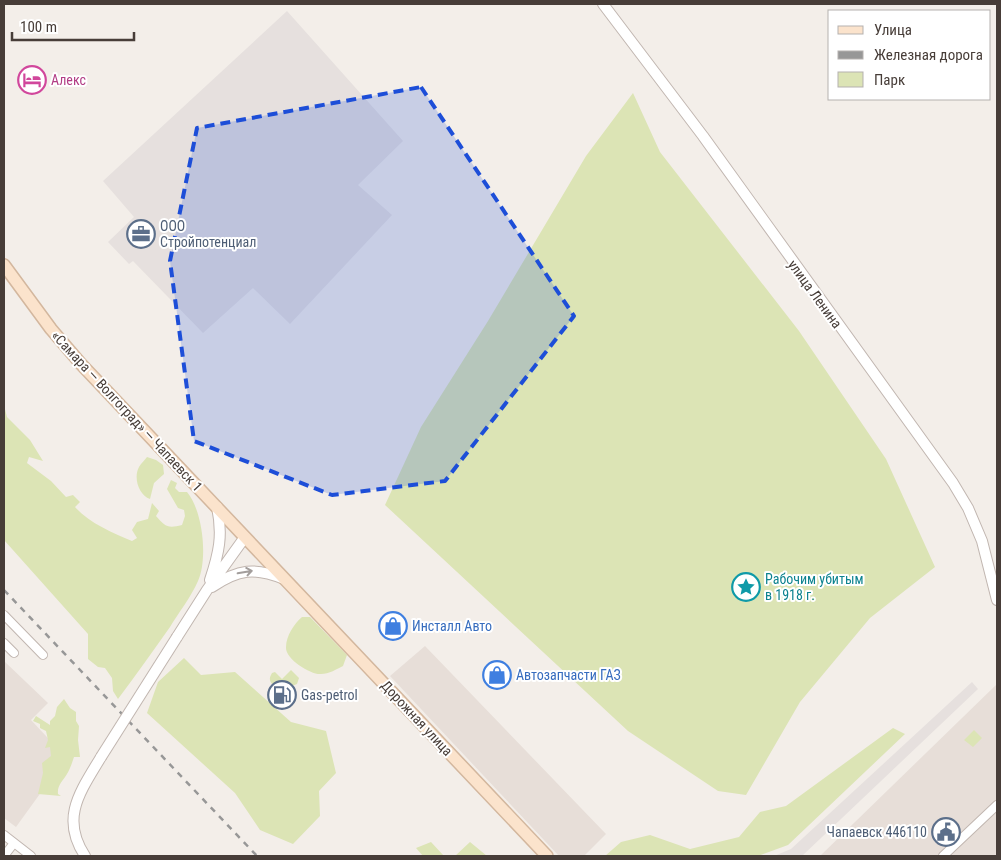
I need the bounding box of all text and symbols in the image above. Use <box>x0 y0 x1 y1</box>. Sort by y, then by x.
scale bar <box>12 10 135 42</box>
legend <box>828 10 991 100</box>
text: 100 m <box>20 18 57 36</box>
text: Улица <box>874 21 912 39</box>
text: Железная дорога <box>874 46 983 64</box>
hotel icon: Алекс <box>17 65 47 95</box>
text: Парк <box>874 71 905 89</box>
place label: Алекс <box>51 72 86 88</box>
place label: ООО Стройпотенциал <box>160 218 256 250</box>
office icon: ООО Стройпотенциал <box>126 219 156 249</box>
street label: улица Ленина <box>785 257 845 331</box>
street label: «Самара — Волгоград» — Чапаевск 1 <box>48 327 206 495</box>
one-way arrow <box>236 567 252 577</box>
place label: Рабочим убитым в 1918 г. <box>765 571 863 603</box>
place icon: Рабочим убитым в 1918 г. <box>731 572 761 602</box>
shop icon: Инсталл Авто <box>378 611 408 641</box>
place label: Инсталл Авто <box>412 618 492 634</box>
shop icon: Автозапчасти ГАЗ <box>482 660 512 690</box>
place label: Автозапчасти ГАЗ <box>516 667 621 683</box>
street label: Дорожная улица <box>378 677 456 759</box>
fuel station icon: Gas-petrol <box>267 680 297 710</box>
place label: Gas-petrol <box>301 687 358 703</box>
public building icon: Чапаевск 446110 <box>931 817 961 847</box>
place label: Чапаевск 446110 <box>827 824 927 840</box>

